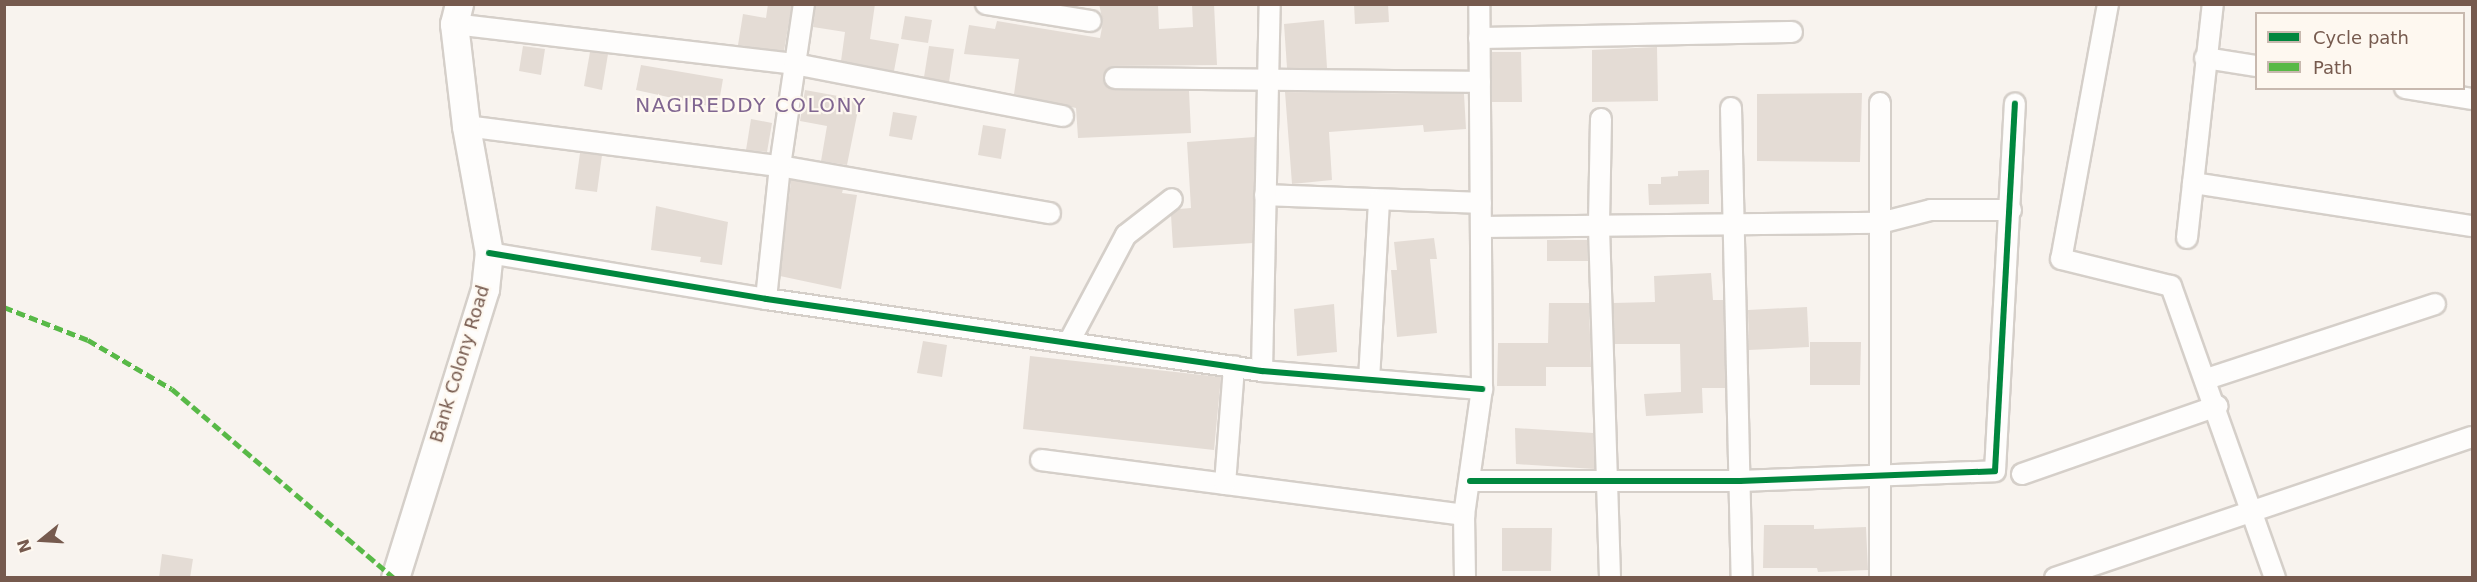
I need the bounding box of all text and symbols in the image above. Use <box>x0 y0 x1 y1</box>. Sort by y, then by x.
legend <box>2255 12 2465 90</box>
text: Cycle path <box>2313 27 2409 48</box>
text: Path <box>2313 57 2353 78</box>
district label: NAGIREDDY COLONY <box>635 93 867 117</box>
street label: Bank Colony Road <box>426 283 494 445</box>
north arrow <box>12 510 72 570</box>
text: N <box>13 536 36 555</box>

